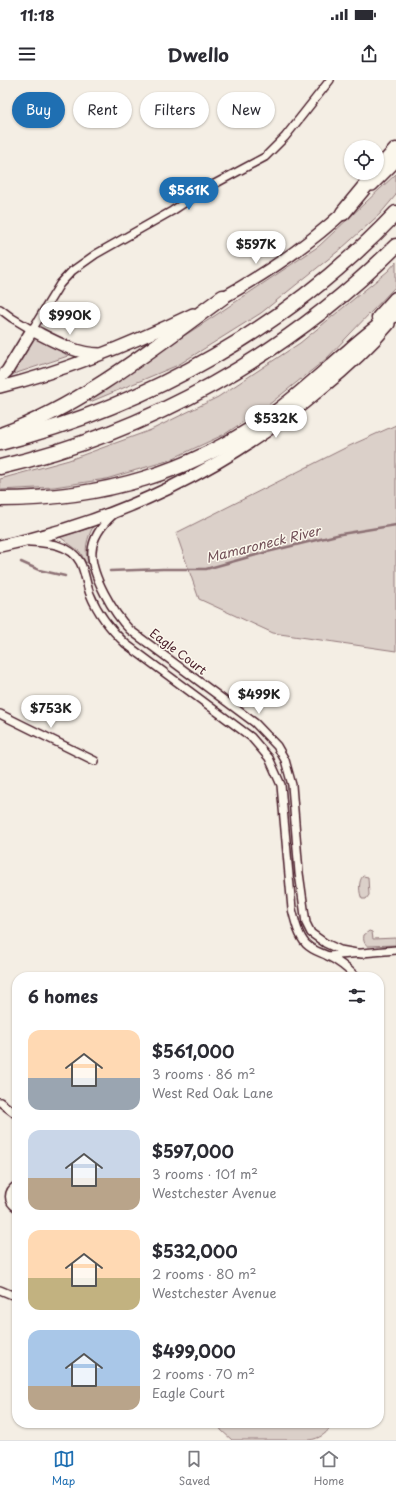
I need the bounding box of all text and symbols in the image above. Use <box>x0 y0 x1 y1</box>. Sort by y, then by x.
text: 11:18 <box>20 3 55 26</box>
text: Dwello <box>167 41 229 68</box>
icon: menu <box>16 43 38 65</box>
icon: share <box>358 43 380 65</box>
chip: Buy <box>12 92 65 128</box>
chip: Rent <box>73 92 132 128</box>
chip: Filters <box>140 92 209 128</box>
chip: New <box>217 92 275 128</box>
map controls <box>344 140 384 180</box>
button: locate <box>344 140 384 180</box>
pin: $561K <box>161 177 217 211</box>
text: $561K <box>168 180 210 199</box>
pin: $597K <box>228 231 284 265</box>
text: $597K <box>236 234 276 253</box>
pin: $990K <box>42 302 98 336</box>
text: $990K <box>48 305 92 324</box>
pin: $532K <box>248 405 304 439</box>
text: $532K <box>254 408 298 427</box>
water label: Mamaroneck River <box>204 520 324 567</box>
street label: Eagle Court <box>146 624 211 679</box>
pin: $499K <box>231 681 287 715</box>
text: $499K <box>238 684 280 703</box>
pin: $753K <box>23 695 79 729</box>
text: $753K <box>30 698 72 717</box>
text: 6 homes <box>28 983 98 1009</box>
icon: filters <box>346 985 368 1007</box>
text: $561,000 <box>152 1038 234 1064</box>
icon: home <box>60 1046 108 1094</box>
text: 3 rooms · 86 m² <box>152 1064 255 1083</box>
text: West Red Oak Lane <box>152 1083 273 1102</box>
text: $597,000 <box>152 1138 234 1164</box>
icon: home <box>60 1146 108 1194</box>
text: 3 rooms · 101 m² <box>152 1164 258 1183</box>
text: Westchester Avenue <box>152 1183 276 1202</box>
text: $532,000 <box>152 1238 238 1264</box>
icon: home <box>60 1246 108 1294</box>
text: 2 rooms · 80 m² <box>152 1264 257 1283</box>
text: Westchester Avenue <box>152 1283 276 1302</box>
text: $499,000 <box>152 1338 236 1364</box>
icon: home <box>60 1346 108 1394</box>
text: 2 rooms · 70 m² <box>152 1364 255 1383</box>
text: Eagle Court <box>152 1383 225 1402</box>
tab: Map <box>52 1448 75 1489</box>
tab: Saved <box>179 1448 210 1489</box>
tab: Home <box>314 1448 344 1489</box>

